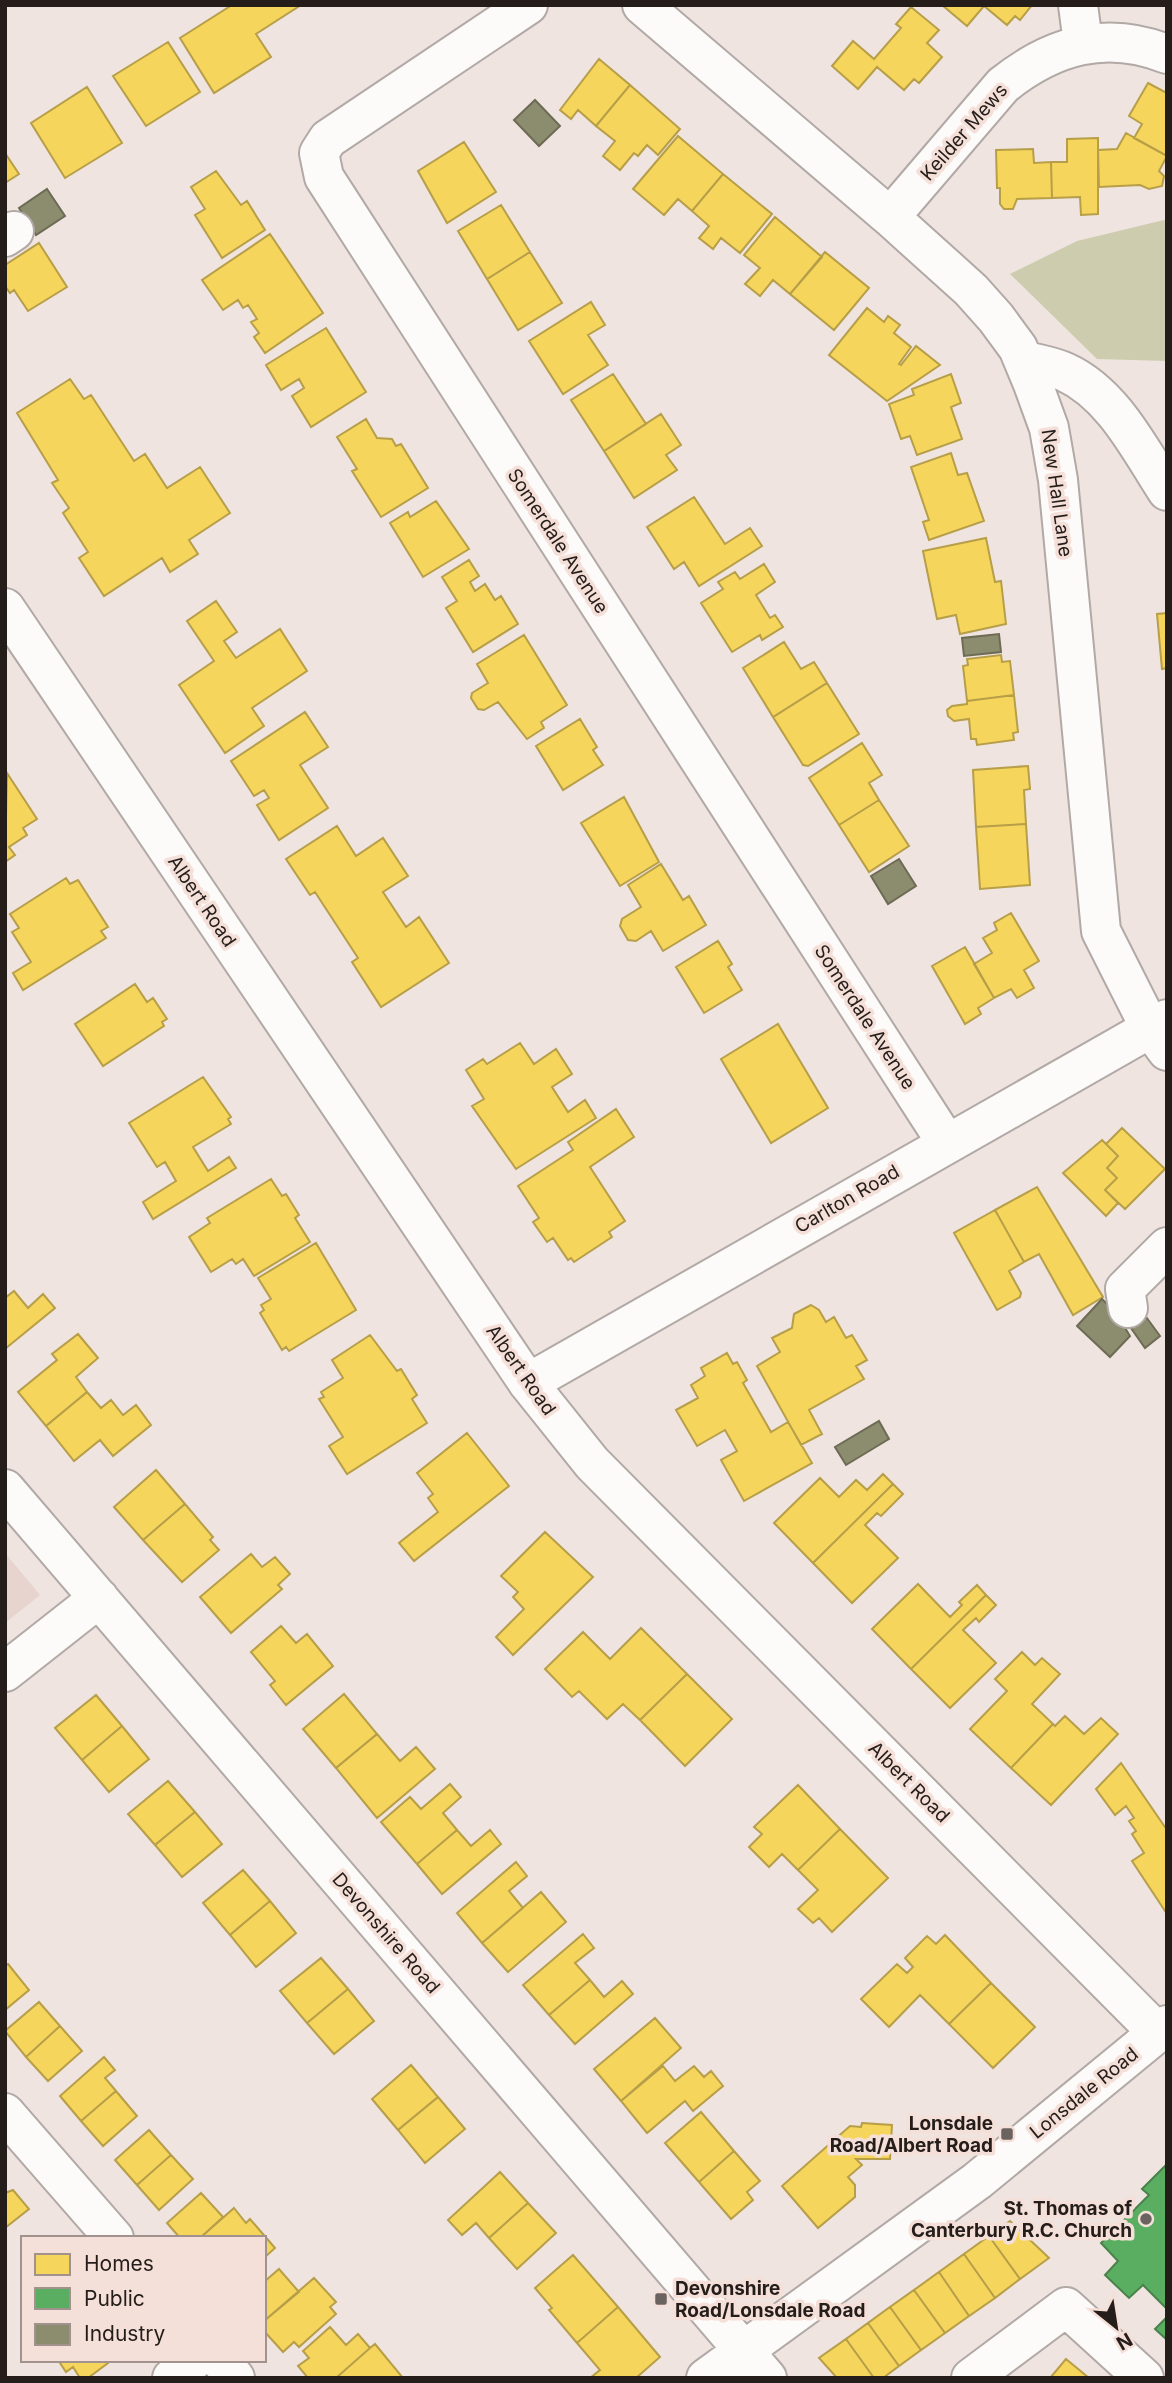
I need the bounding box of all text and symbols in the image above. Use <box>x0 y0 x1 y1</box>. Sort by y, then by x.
street label: Keilder Mews <box>916 79 1012 185</box>
street label: New Hall Lane <box>1037 428 1077 558</box>
street label: Somerdale Avenue <box>503 464 613 618</box>
street label: Albert Road <box>163 851 241 951</box>
street label: Somerdale Avenue <box>810 940 920 1094</box>
street label: Carlton Road <box>791 1160 903 1238</box>
street label: Albert Road <box>481 1320 561 1420</box>
street label: Albert Road <box>864 1737 954 1827</box>
street label: Devonshire Road <box>327 1868 445 1998</box>
street label: Lonsdale Road <box>1025 2042 1143 2144</box>
place label: Lonsdale Road/Albert Road <box>830 2112 993 2157</box>
marker: Lonsdale Road/Albert Road <box>999 2126 1015 2142</box>
place label: St. Thomas of Canterbury R.C. Church <box>911 2197 1132 2242</box>
marker: St. Thomas of Canterbury R.C. Church <box>1138 2211 1154 2227</box>
legend <box>21 2236 266 2362</box>
text: Homes <box>84 2251 154 2276</box>
place label: Devonshire Road/Lonsdale Road <box>675 2277 865 2322</box>
text: Public <box>84 2286 145 2311</box>
marker: Devonshire Road/Lonsdale Road <box>653 2291 669 2307</box>
north arrow <box>1081 2292 1151 2362</box>
text: Industry <box>84 2321 166 2346</box>
text: N <box>1112 2328 1136 2355</box>

